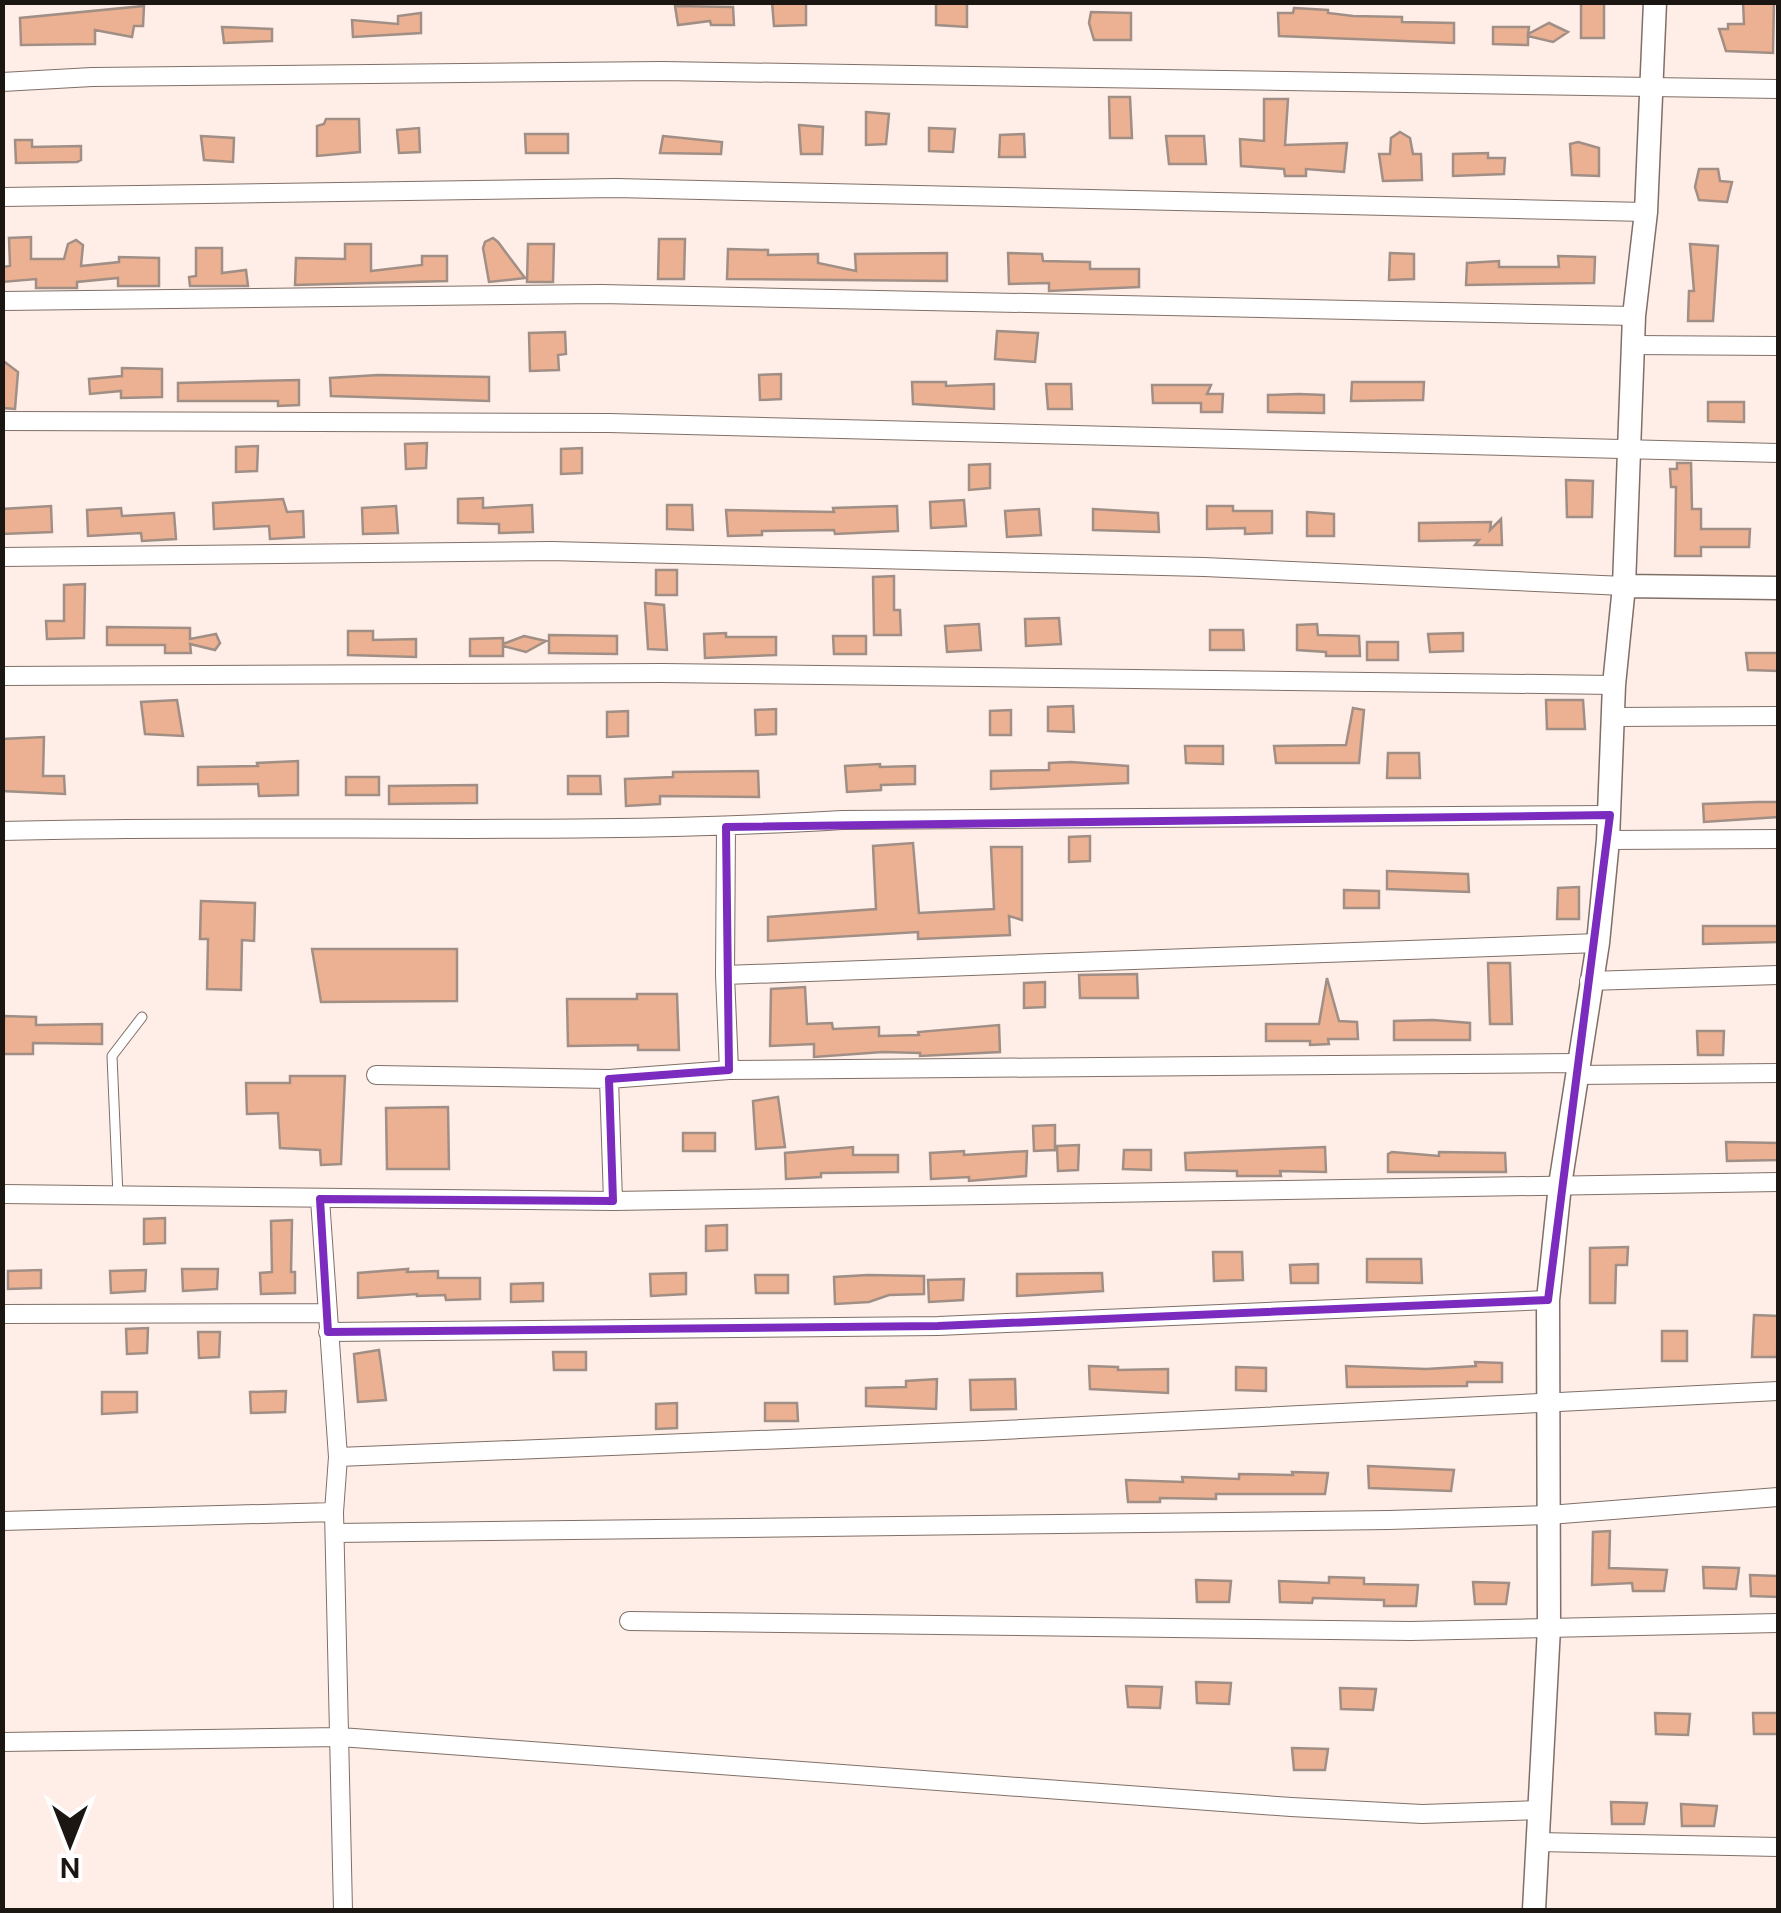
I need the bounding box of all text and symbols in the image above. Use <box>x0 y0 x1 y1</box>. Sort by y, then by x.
north arrow <box>20 1793 120 1893</box>
text: N <box>60 1849 80 1886</box>

